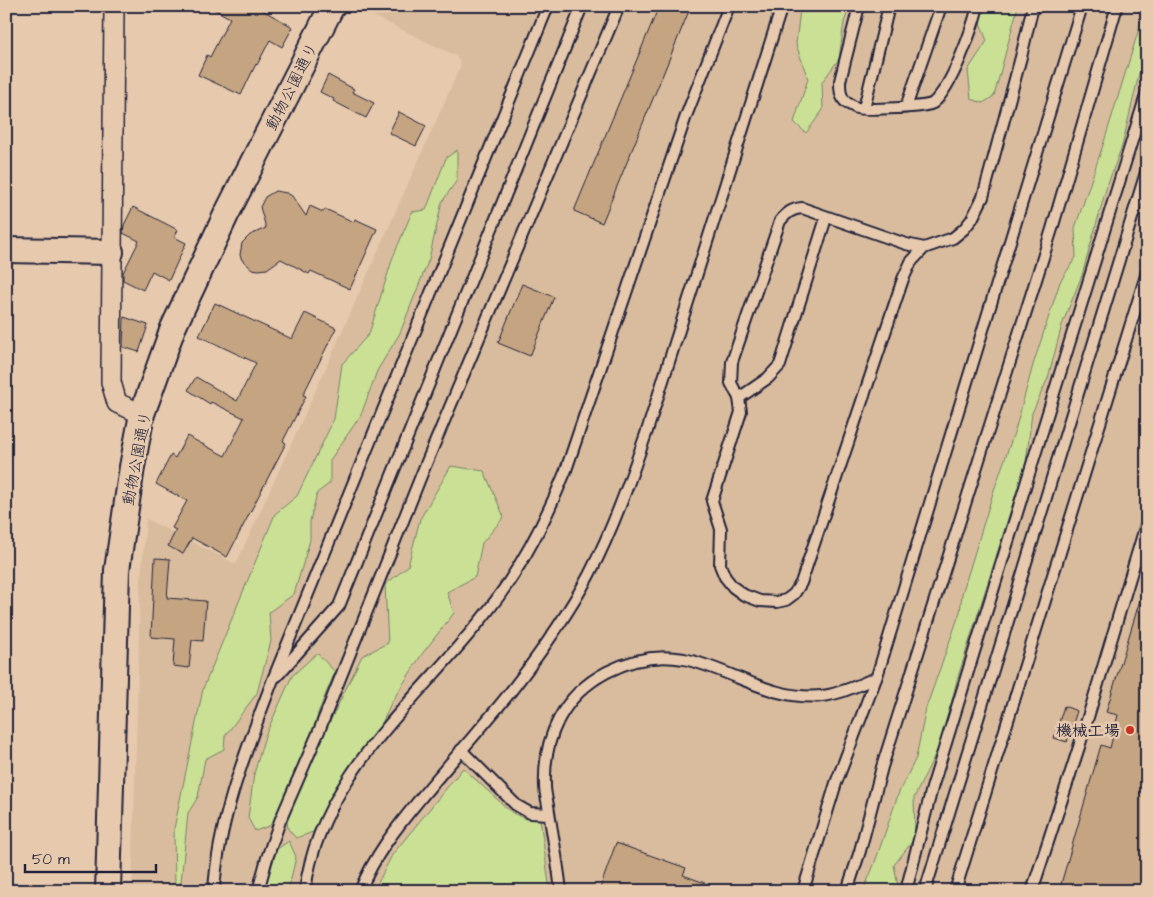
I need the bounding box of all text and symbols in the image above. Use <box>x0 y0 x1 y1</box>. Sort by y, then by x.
street label: 動物公園通り <box>260 39 323 134</box>
street label: 動物公園通り <box>117 409 157 507</box>
place label: 機械工場 <box>1056 720 1120 742</box>
marker: 機械工場 <box>1124 724 1136 736</box>
scale bar <box>25 842 156 874</box>
text: 50 m <box>32 849 70 870</box>

